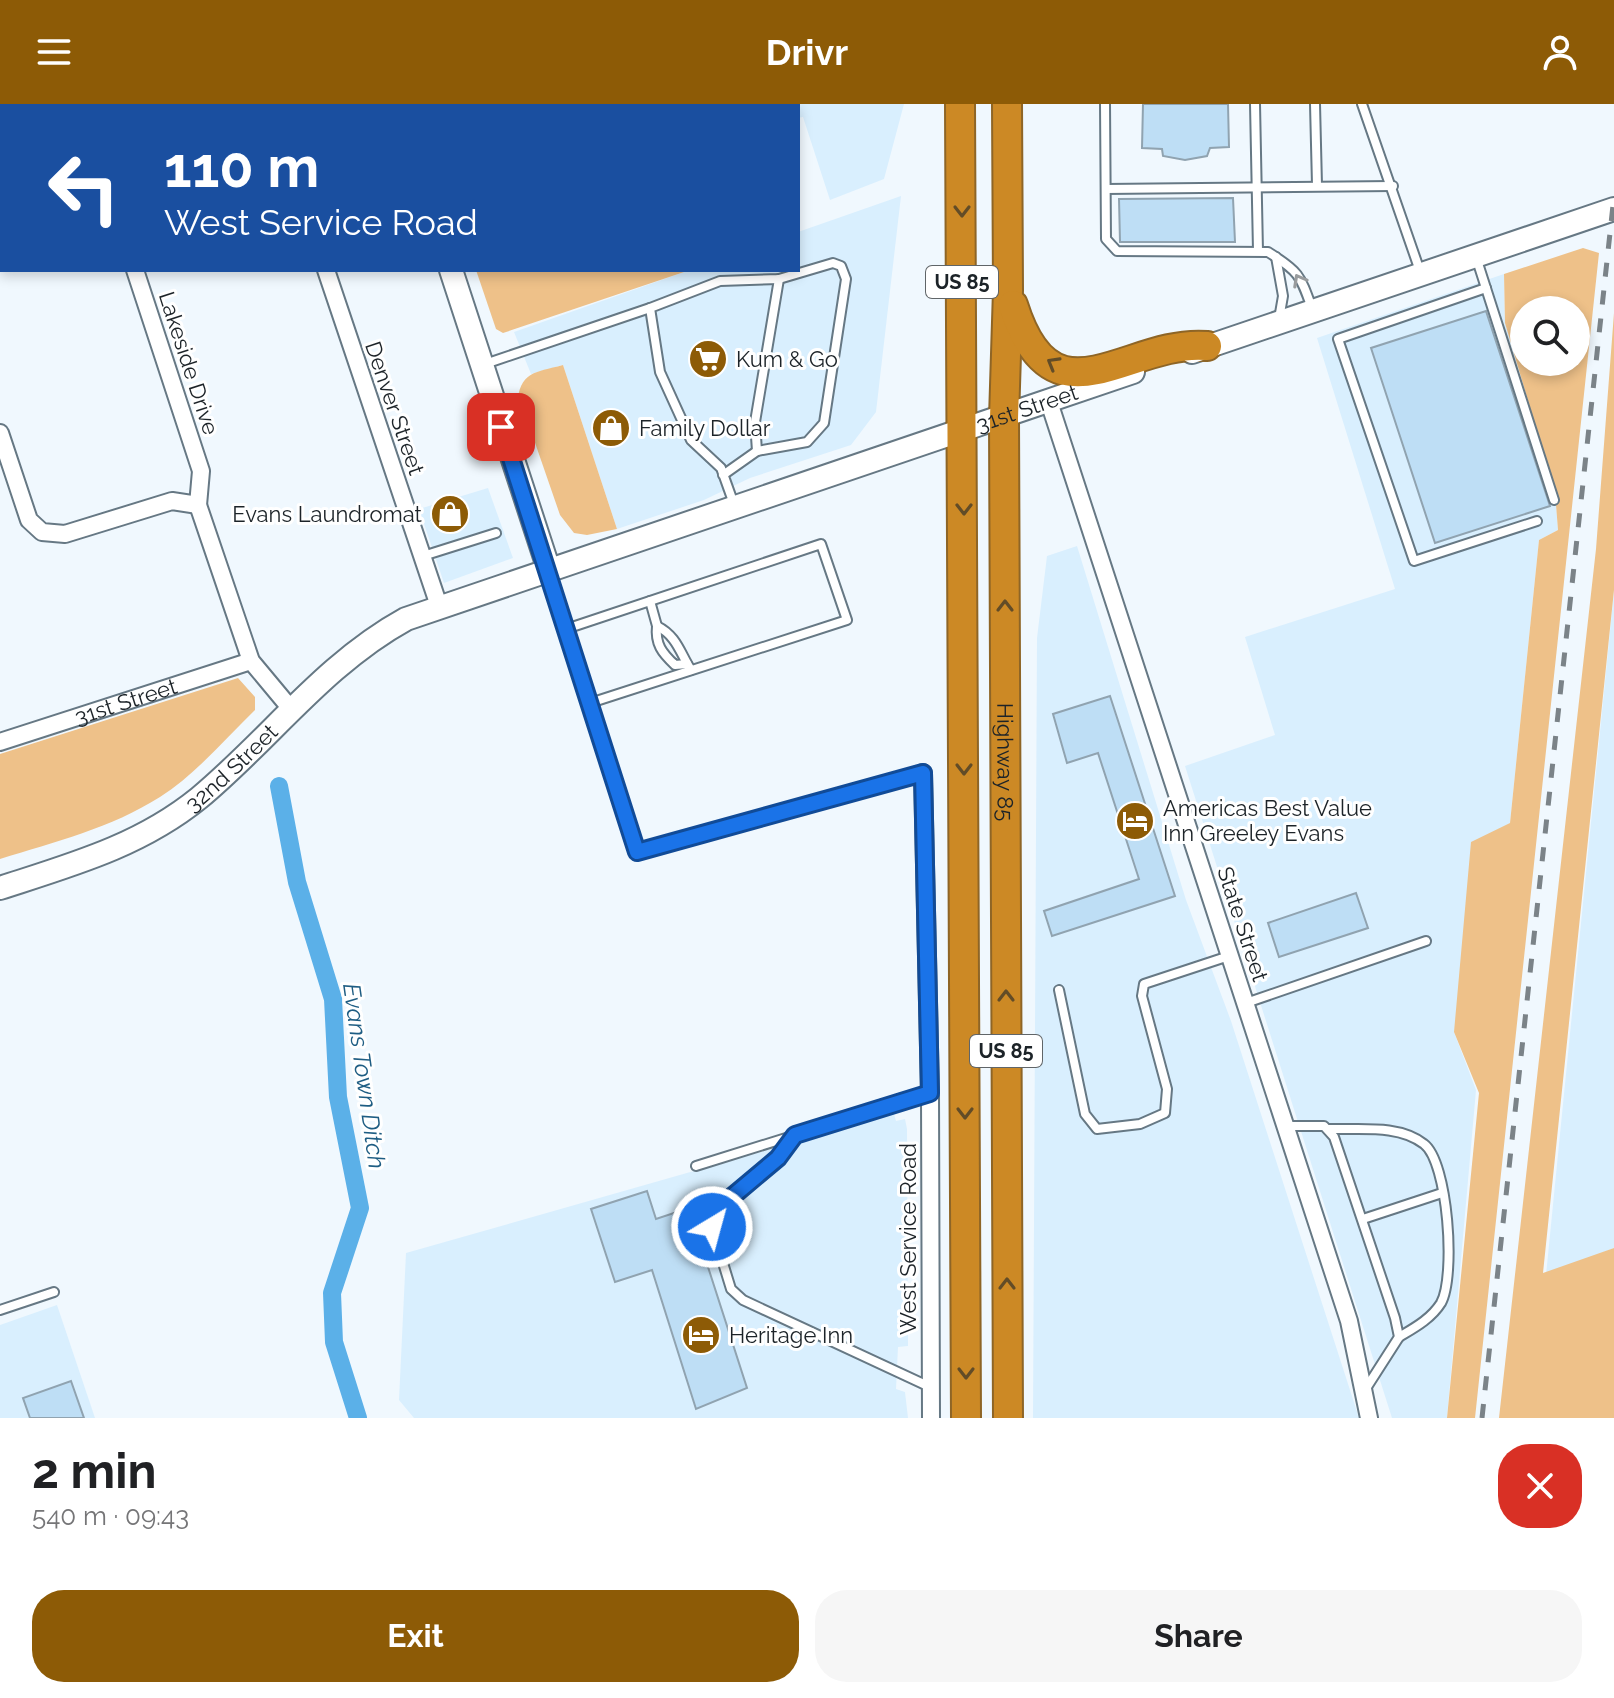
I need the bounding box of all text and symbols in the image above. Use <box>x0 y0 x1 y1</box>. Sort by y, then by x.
icon: menu <box>32 30 76 74</box>
icon: person <box>1538 30 1582 74</box>
text: Drivr <box>766 31 848 73</box>
text: 110 m <box>164 134 319 200</box>
icon: left <box>32 136 136 240</box>
text: West Service Road <box>164 201 478 243</box>
one-way arrow <box>953 205 971 218</box>
road number: US 85 <box>926 266 998 298</box>
one-way arrow <box>1294 274 1309 288</box>
street label: Lakeside Drive <box>154 288 224 438</box>
map controls <box>1510 296 1590 376</box>
button: search <box>1510 296 1590 376</box>
street label: Denver Street <box>360 338 430 479</box>
supermarket icon: Kum & Go <box>687 338 729 380</box>
place label: Kum & Go <box>736 346 838 372</box>
one-way arrow <box>1047 357 1062 373</box>
street label: 31st Street <box>973 379 1082 437</box>
pin <box>467 393 535 461</box>
icon: arrive <box>479 405 523 449</box>
shop icon: Family Dollar <box>590 407 632 449</box>
place label: Family Dollar <box>639 415 771 441</box>
shop icon: Evans Laundromat <box>429 493 471 535</box>
place label: Evans Laundromat <box>232 501 423 527</box>
one-way arrow <box>955 503 973 516</box>
one-way arrow <box>996 599 1014 612</box>
street label: 31st Street <box>71 673 181 730</box>
street label: Highway 85 <box>992 703 1019 821</box>
street label: 32nd Street <box>180 718 283 817</box>
one-way arrow <box>955 763 973 776</box>
place label: Americas Best Value Inn Greeley Evans <box>1163 795 1372 846</box>
hotel icon: Americas Best Value Inn Greeley Evans <box>1114 800 1156 842</box>
street label: State Street <box>1212 863 1274 985</box>
water label: Evans Town Ditch <box>337 981 392 1171</box>
one-way arrow <box>997 989 1015 1002</box>
road number: US 85 <box>970 1035 1042 1067</box>
one-way arrow <box>956 1107 974 1120</box>
street label: West Service Road <box>895 1143 921 1335</box>
position arrow <box>670 1185 754 1269</box>
one-way arrow <box>998 1277 1016 1290</box>
hotel icon: Heritage Inn <box>680 1314 722 1356</box>
place label: Heritage Inn <box>729 1322 853 1348</box>
one-way arrow <box>957 1367 975 1380</box>
text: 2 min <box>32 1443 157 1499</box>
button: close <box>1498 1444 1582 1528</box>
text: 540 m · 09:43 <box>32 1501 189 1531</box>
button: Exit <box>32 1590 799 1682</box>
button: Share <box>815 1590 1582 1682</box>

